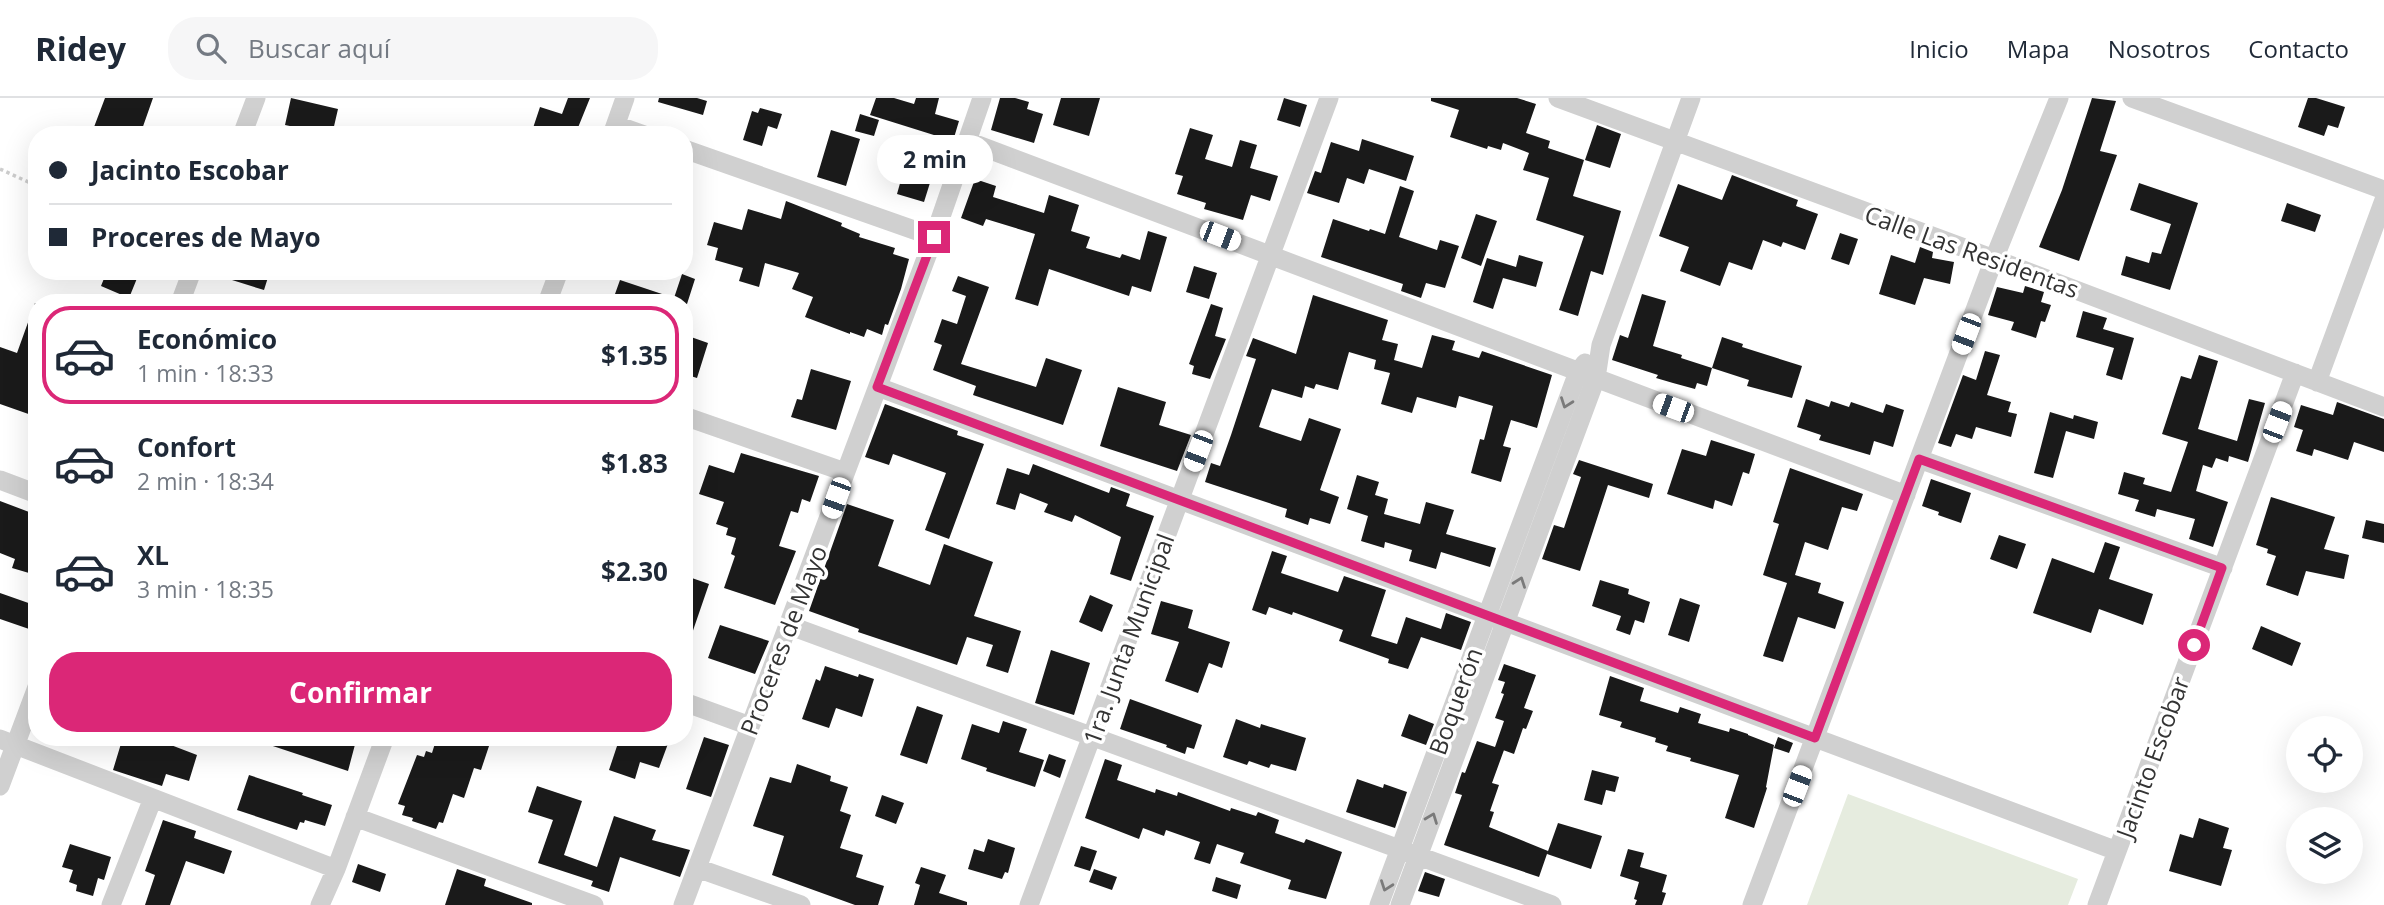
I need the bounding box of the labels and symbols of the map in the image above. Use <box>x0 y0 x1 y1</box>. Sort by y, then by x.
callout: 2 min <box>876 136 992 184</box>
street label: Calle Las Residentas <box>1860 197 2084 305</box>
car <box>1197 219 1244 253</box>
route end <box>918 221 950 253</box>
car <box>1949 311 1984 357</box>
car <box>1650 391 1697 425</box>
one-way arrow <box>1561 396 1575 408</box>
car <box>2260 399 2295 445</box>
car <box>1181 428 1216 474</box>
car <box>819 475 854 521</box>
street label: 1ra. Junta Municipal <box>1075 529 1181 749</box>
street label: Proceres de Mayo <box>732 541 834 739</box>
one-way arrow <box>1512 577 1526 589</box>
route start <box>2178 629 2210 661</box>
street label: Boquerón <box>1420 643 1490 759</box>
street label: Jacinto Escobar <box>2107 671 2197 844</box>
car <box>1780 763 1815 809</box>
one-way arrow <box>1424 813 1438 825</box>
one-way arrow <box>1381 879 1395 891</box>

